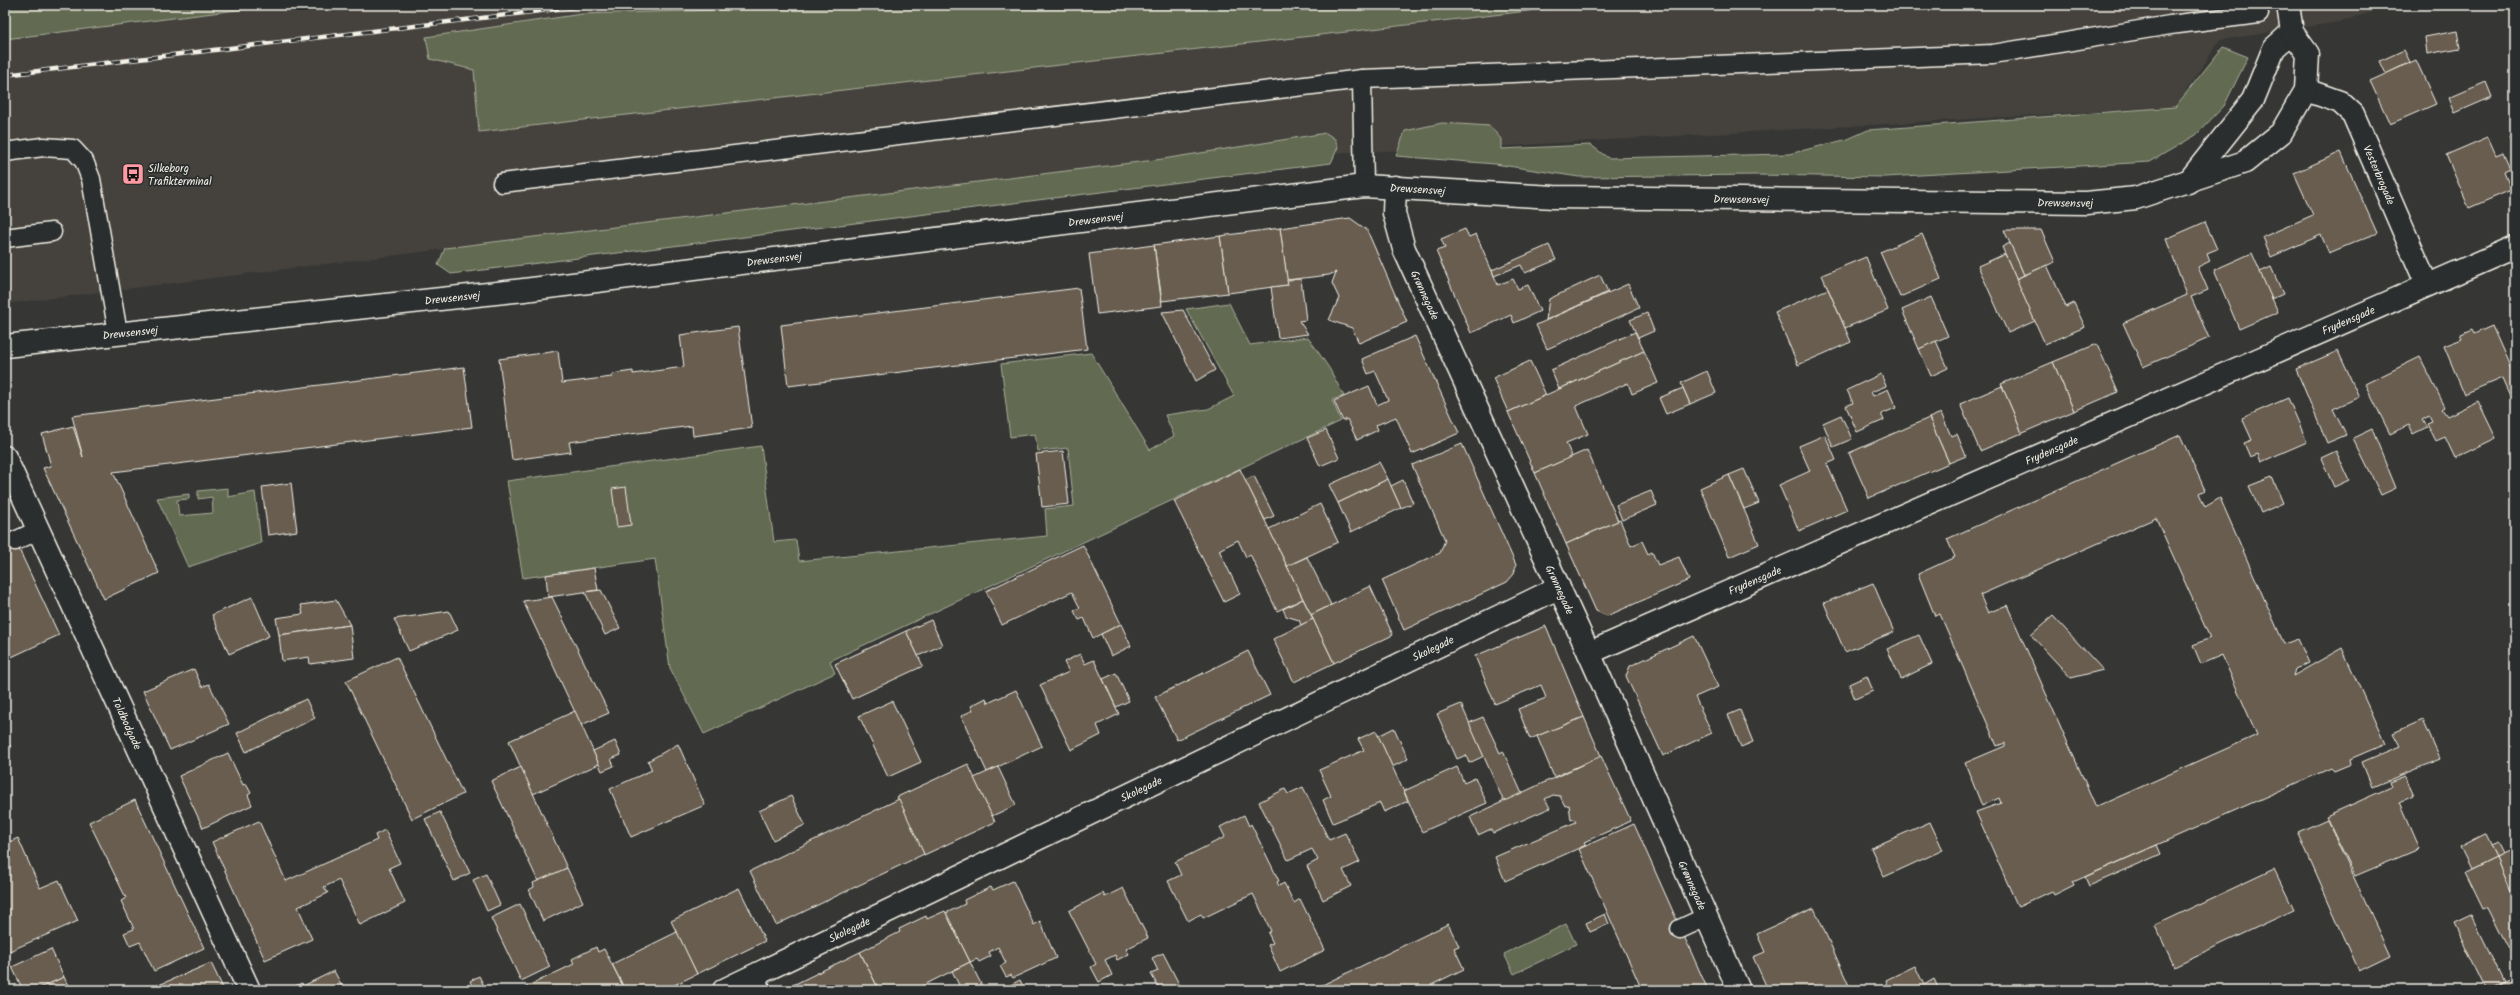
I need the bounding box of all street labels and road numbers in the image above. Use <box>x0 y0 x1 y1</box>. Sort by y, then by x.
street label: Vesterbrogade <box>2357 142 2399 208</box>
street label: Drewsensvej <box>1389 179 1447 201</box>
street label: Drewsensvej <box>1713 191 1770 209</box>
street label: Drewsensvej <box>2037 194 2095 213</box>
street label: Drewsensvej <box>1067 208 1126 233</box>
street label: Drewsensvej <box>745 248 804 272</box>
street label: Grønnegade <box>1405 268 1443 323</box>
street label: Drewsensvej <box>424 287 482 311</box>
street label: Frydensgade <box>2319 301 2378 341</box>
street label: Drewsensvej <box>102 321 160 345</box>
street label: Frydensgade <box>2022 432 2081 471</box>
street label: Grønnegade <box>1540 562 1578 618</box>
street label: Frydensgade <box>1726 562 1785 601</box>
street label: Skolegade <box>1409 631 1457 667</box>
street label: Toldbodgade <box>106 695 146 753</box>
street label: Skolegade <box>1118 772 1166 808</box>
street label: Grønnegade <box>1672 858 1710 914</box>
street label: Skolegade <box>826 913 874 948</box>

